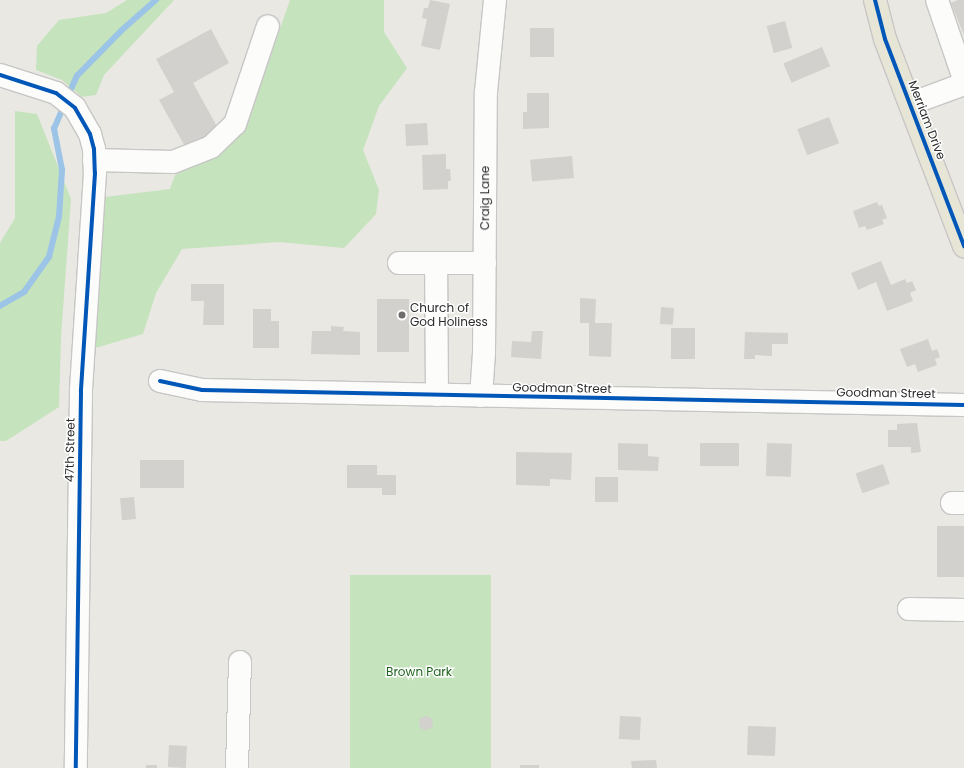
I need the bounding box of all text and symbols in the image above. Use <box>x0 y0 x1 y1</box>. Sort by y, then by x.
street label: Merriam Drive <box>905 78 949 162</box>
street label: Craig Lane <box>478 166 492 230</box>
place label: Church of God Holiness <box>410 301 488 329</box>
marker: Church of God Holiness <box>397 310 407 320</box>
street label: Goodman Street <box>512 380 612 396</box>
street label: Goodman Street <box>836 385 936 401</box>
street label: 47th Street <box>62 418 78 482</box>
park label: Brown Park <box>386 665 452 679</box>

